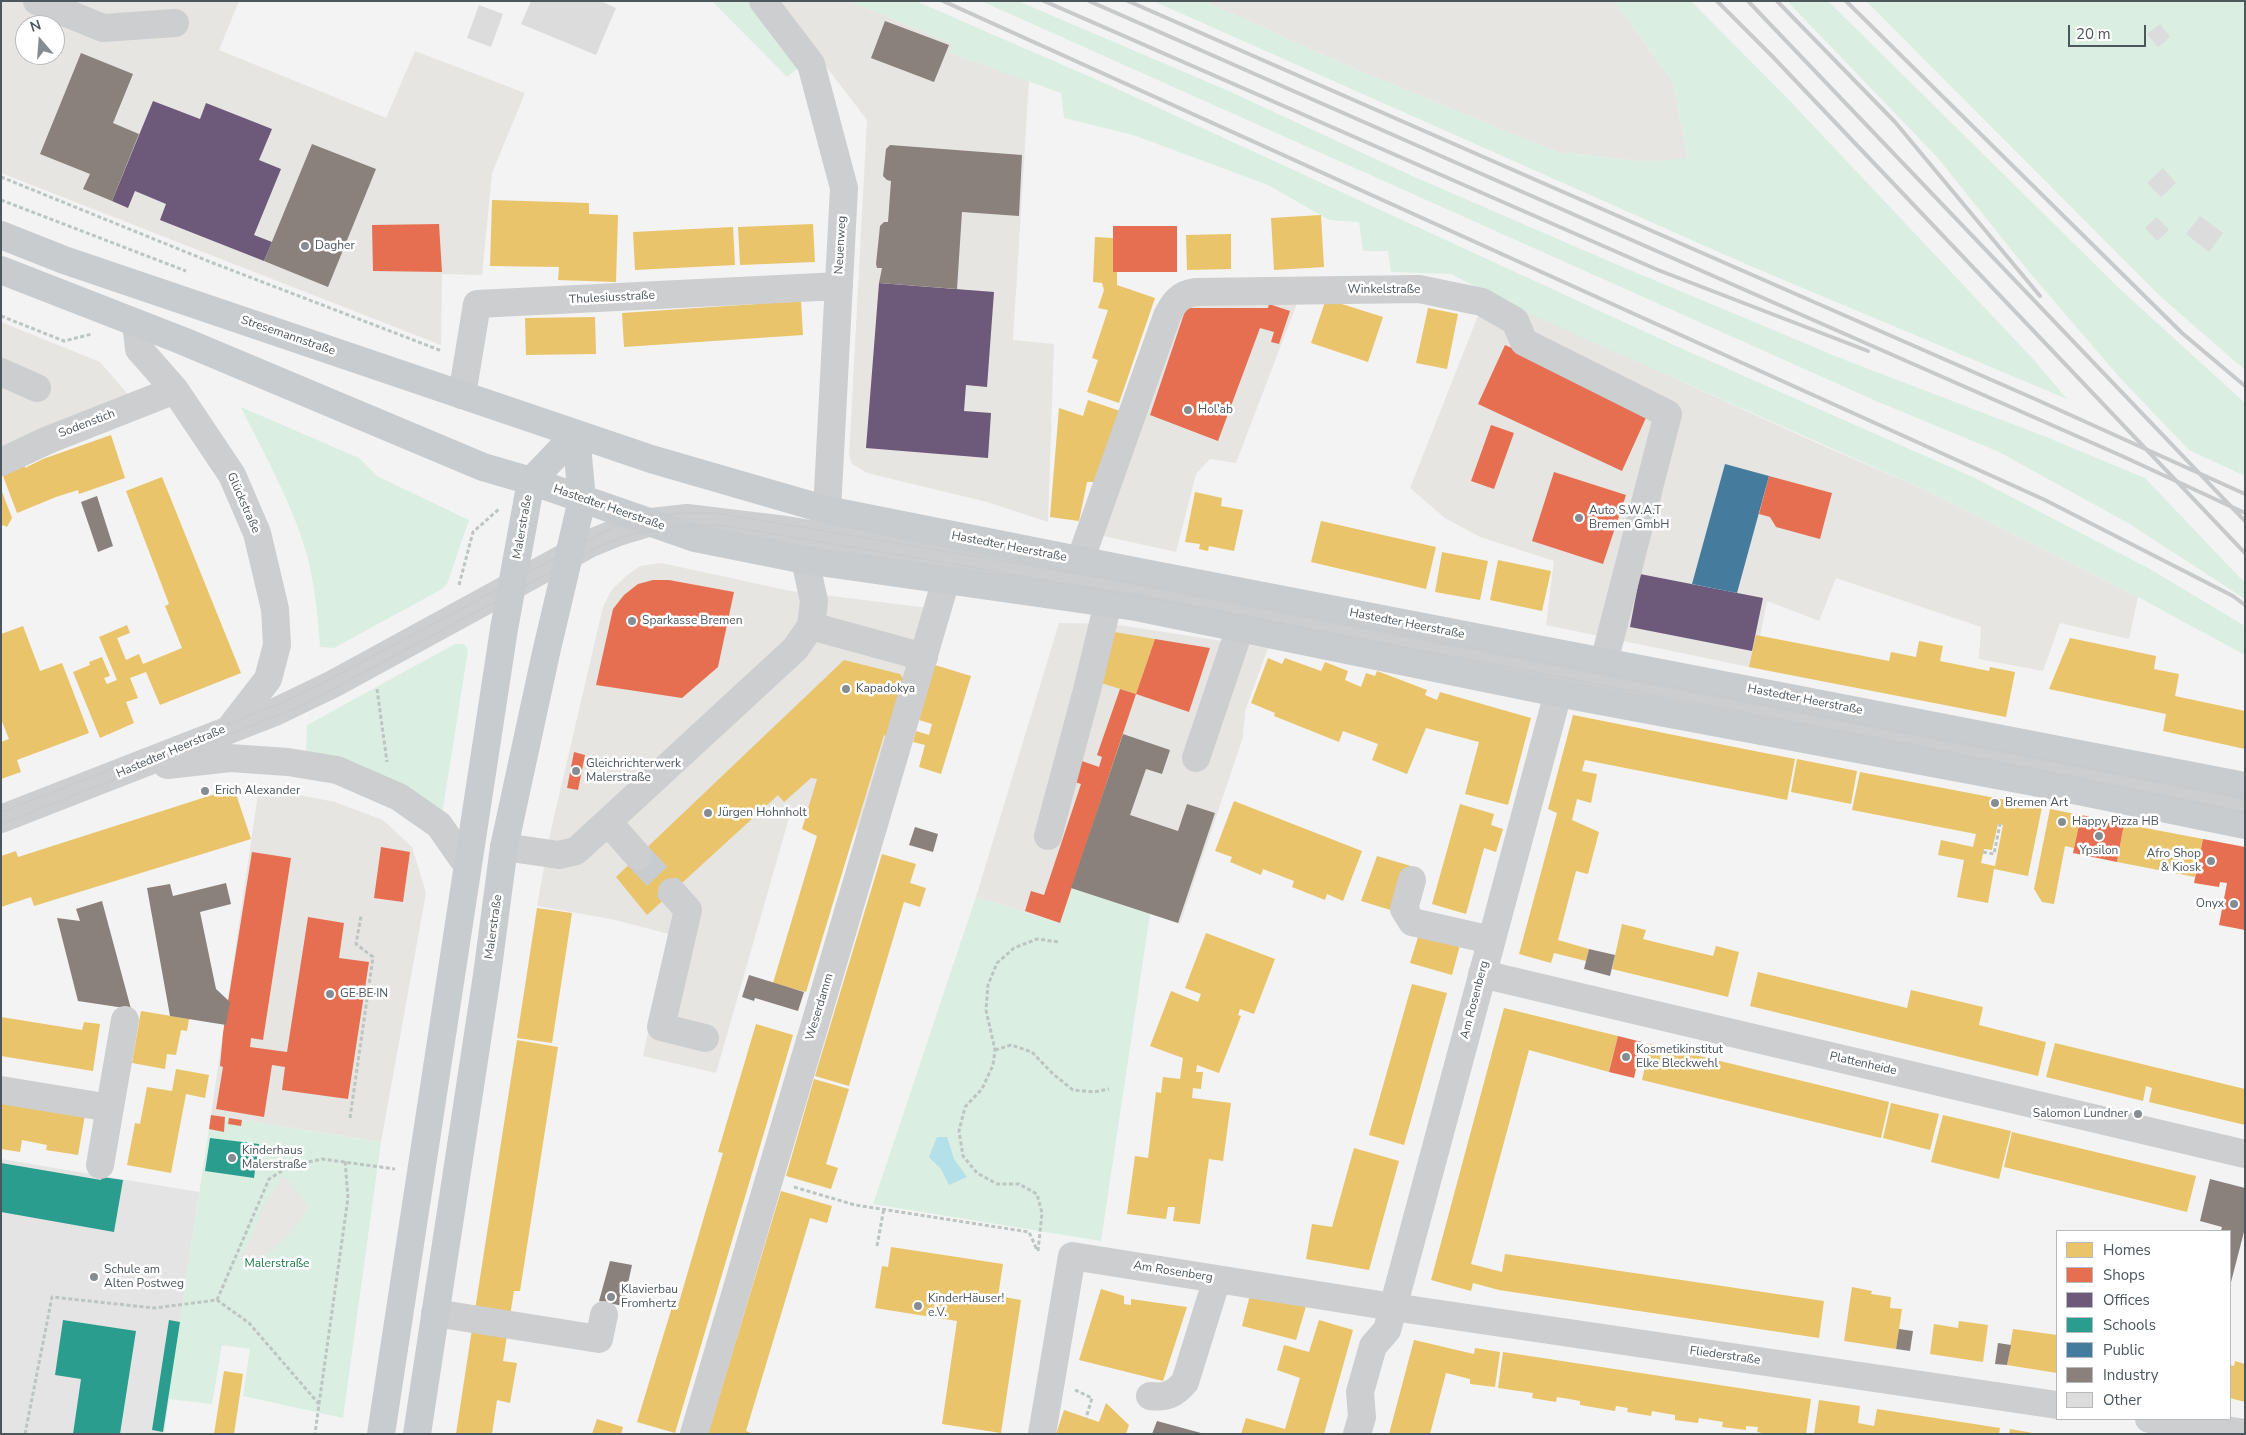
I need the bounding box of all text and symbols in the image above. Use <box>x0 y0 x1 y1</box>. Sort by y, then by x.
north arrow <box>15 15 65 65</box>
scale bar <box>2071 15 2148 47</box>
text: N <box>28 16 43 37</box>
text: 20 m <box>2076 24 2111 44</box>
street label: Neuenweg <box>832 215 850 275</box>
place label: Dagher <box>315 239 355 253</box>
marker: Dagher <box>299 240 311 252</box>
street label: Winkelstraße <box>1348 283 1420 297</box>
street label: Thulesiusstraße <box>569 289 655 307</box>
street label: Stresemannstraße <box>239 313 337 359</box>
place label: Hol'ab <box>1198 403 1233 417</box>
marker: Hol'ab <box>1182 404 1194 416</box>
street label: Sodenstich <box>57 407 117 441</box>
street label: Glückstraße <box>223 471 263 535</box>
street label: Hastedter Heerstraße <box>551 482 667 534</box>
street label: Malerstraße <box>510 494 536 560</box>
place label: Auto S.W.A.T Bremen GmbH <box>1589 504 1669 532</box>
marker: Auto S.W.A.T Bremen GmbH <box>1573 512 1585 524</box>
street label: Hastedter Heerstraße <box>950 529 1068 565</box>
street label: Hastedter Heerstraße <box>1348 606 1466 642</box>
place label: Sparkasse Bremen <box>642 614 743 628</box>
marker: Sparkasse Bremen <box>626 615 638 627</box>
place label: Kapadokya <box>856 682 915 696</box>
street label: Hastedter Heerstraße <box>1746 682 1864 718</box>
marker: Kapadokya <box>840 683 852 695</box>
street label: Hastedter Heerstraße <box>114 723 228 781</box>
place label: Gleichrichterwerk Malerstraße <box>586 757 681 785</box>
marker: Gleichrichterwerk Malerstraße <box>570 765 582 777</box>
place label: Erich Alexander <box>215 784 300 798</box>
marker: Erich Alexander <box>199 785 211 797</box>
place label: Bremen Art <box>2005 796 2068 810</box>
marker: Bremen Art <box>1989 797 2001 809</box>
place label: Jürgen Hohnholt <box>718 806 807 820</box>
marker: Jürgen Hohnholt <box>702 807 714 819</box>
place label: Happy Pizza HB <box>2072 815 2159 829</box>
marker: Happy Pizza HB <box>2056 816 2068 828</box>
marker: Ypsilon <box>2093 830 2105 842</box>
place label: Ypsilon <box>2080 844 2118 858</box>
place label: Afro Shop & Kiosk <box>2147 847 2201 875</box>
marker: Afro Shop & Kiosk <box>2205 855 2217 867</box>
street label: Malerstraße <box>482 894 506 960</box>
place label: Onyx <box>2196 897 2224 911</box>
marker: Onyx <box>2228 898 2240 910</box>
street label: Am Rosenberg <box>1458 959 1492 1041</box>
street label: Weserdamm <box>803 972 837 1042</box>
place label: GE·BE·IN <box>340 987 388 1001</box>
marker: GE·BE·IN <box>324 988 336 1000</box>
place label: Kosmetikinstitut Elke Bleckwehl <box>1636 1043 1723 1071</box>
street label: Plattenheide <box>1828 1049 1898 1079</box>
marker: Kosmetikinstitut Elke Bleckwehl <box>1620 1051 1632 1063</box>
place label: Salomon Lundner <box>2033 1107 2128 1121</box>
marker: Salomon Lundner <box>2132 1108 2144 1120</box>
place label: Kinderhaus Malerstraße <box>242 1144 307 1172</box>
marker: Kinderhaus Malerstraße <box>226 1152 238 1164</box>
legend <box>2056 1230 2231 1420</box>
text: Homes <box>2103 1240 2151 1260</box>
park label: Malerstraße <box>244 1257 310 1271</box>
street label: Am Rosenberg <box>1132 1259 1214 1285</box>
place label: Schule am Alten Postweg <box>104 1263 184 1291</box>
text: Shops <box>2103 1265 2145 1285</box>
marker: Schule am Alten Postweg <box>88 1271 100 1283</box>
place label: Klavierbau Fromhertz <box>621 1283 678 1311</box>
text: Offices <box>2103 1290 2150 1310</box>
marker: Klavierbau Fromhertz <box>605 1291 617 1303</box>
place label: KinderHäuser! e.V. <box>928 1292 1004 1320</box>
marker: KinderHäuser! e.V. <box>912 1300 924 1312</box>
text: Schools <box>2103 1315 2156 1335</box>
text: Public <box>2103 1340 2144 1360</box>
street label: Fliederstraße <box>1689 1344 1761 1368</box>
text: Industry <box>2103 1365 2158 1385</box>
text: Other <box>2103 1390 2142 1410</box>

